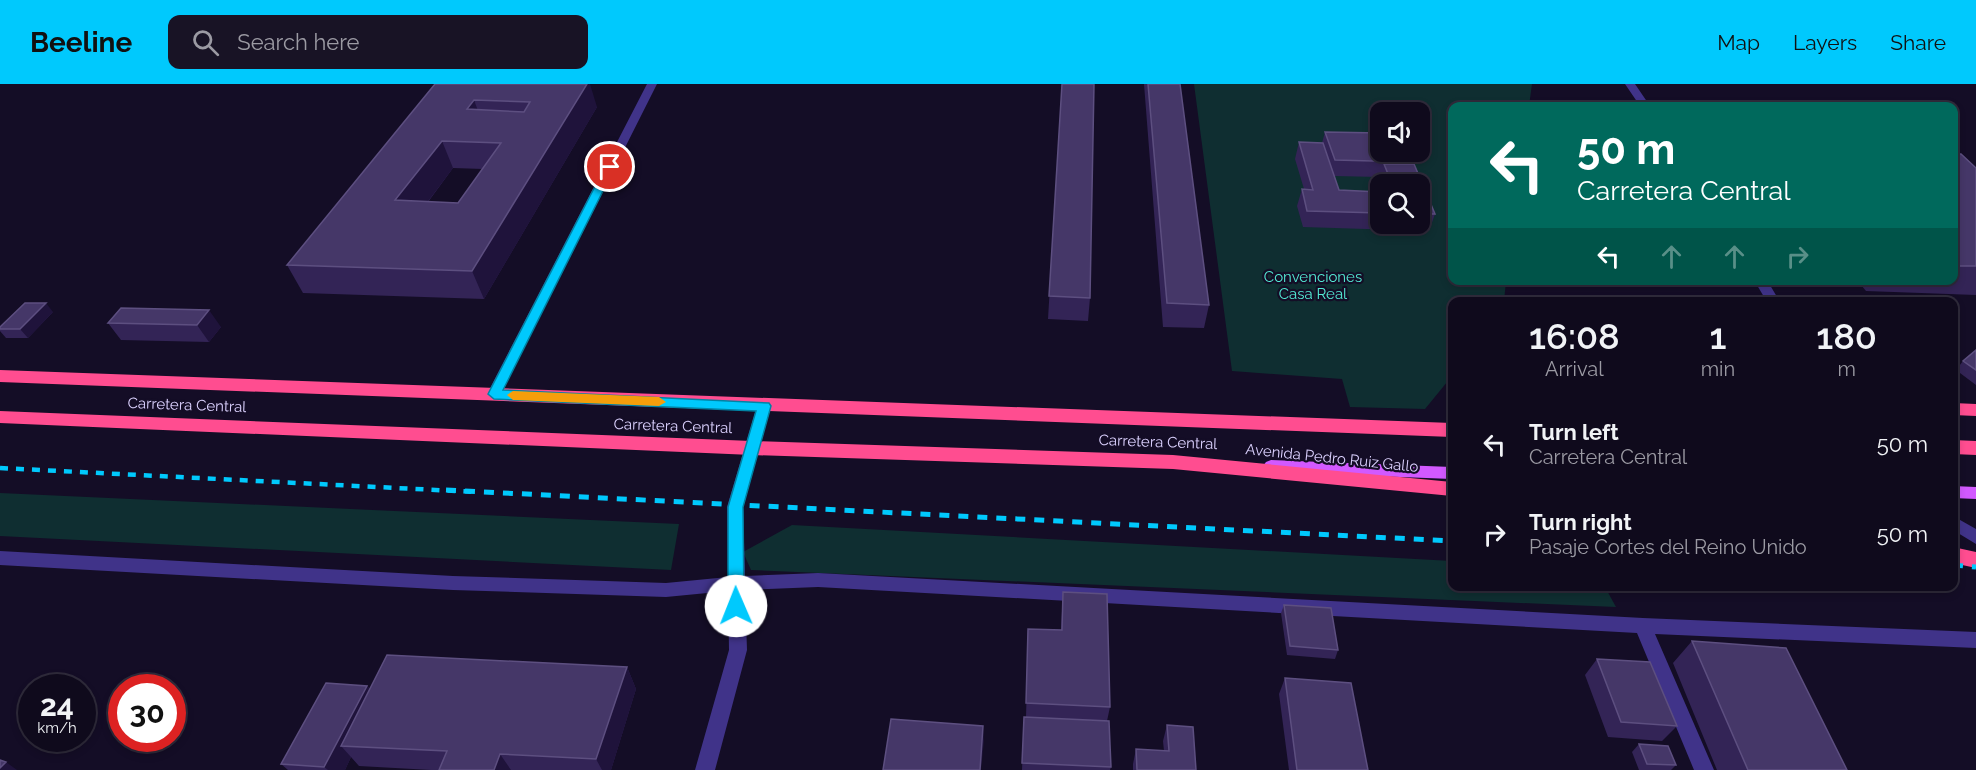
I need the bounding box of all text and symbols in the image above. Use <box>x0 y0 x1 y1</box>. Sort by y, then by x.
search box <box>168 15 588 69</box>
text: Beeline <box>30 26 132 59</box>
icon: search <box>189 26 222 59</box>
text: Search here <box>237 29 359 55</box>
text: Map <box>1717 30 1760 55</box>
text: Layers <box>1793 30 1857 55</box>
text: Share <box>1890 30 1946 55</box>
map controls <box>1370 102 1430 234</box>
button: sound <box>1370 102 1430 162</box>
text: 50 m <box>1577 125 1675 174</box>
icon: left <box>1478 126 1556 204</box>
pin <box>584 141 635 192</box>
icon: arrive <box>593 150 626 183</box>
button: search <box>1370 174 1430 234</box>
text: Carretera Central <box>1577 175 1791 206</box>
icon: left <box>1592 240 1625 273</box>
icon: ahead <box>1655 240 1688 273</box>
icon: ahead <box>1718 240 1751 273</box>
icon: right <box>1781 240 1814 273</box>
park label: Convenciones Casa Real <box>1264 268 1362 303</box>
text: 16:08 <box>1529 315 1620 357</box>
text: 1 <box>1709 315 1726 357</box>
text: 180 <box>1816 315 1877 357</box>
text: Arrival <box>1545 357 1604 381</box>
text: min <box>1701 357 1735 381</box>
text: m <box>1837 357 1856 381</box>
street label: Carretera Central <box>127 394 248 416</box>
street label: Carretera Central <box>613 415 734 437</box>
text: Turn left <box>1529 419 1619 445</box>
icon: left <box>1478 428 1511 461</box>
street label: Carretera Central <box>1098 431 1219 453</box>
text: 50 m <box>1877 431 1928 457</box>
street label: Avenida Pedro Ruiz Gallo <box>1245 440 1419 476</box>
text: Carretera Central <box>1529 445 1687 469</box>
text: Turn right <box>1529 509 1632 535</box>
icon: right <box>1478 518 1511 551</box>
text: 50 m <box>1877 521 1928 547</box>
text: Pasaje Cortes del Reino Unido <box>1529 535 1807 559</box>
position arrow <box>704 574 768 638</box>
speed limit sign: 30 <box>108 674 186 752</box>
text: 24 <box>40 688 74 723</box>
text: km/h <box>37 719 77 737</box>

